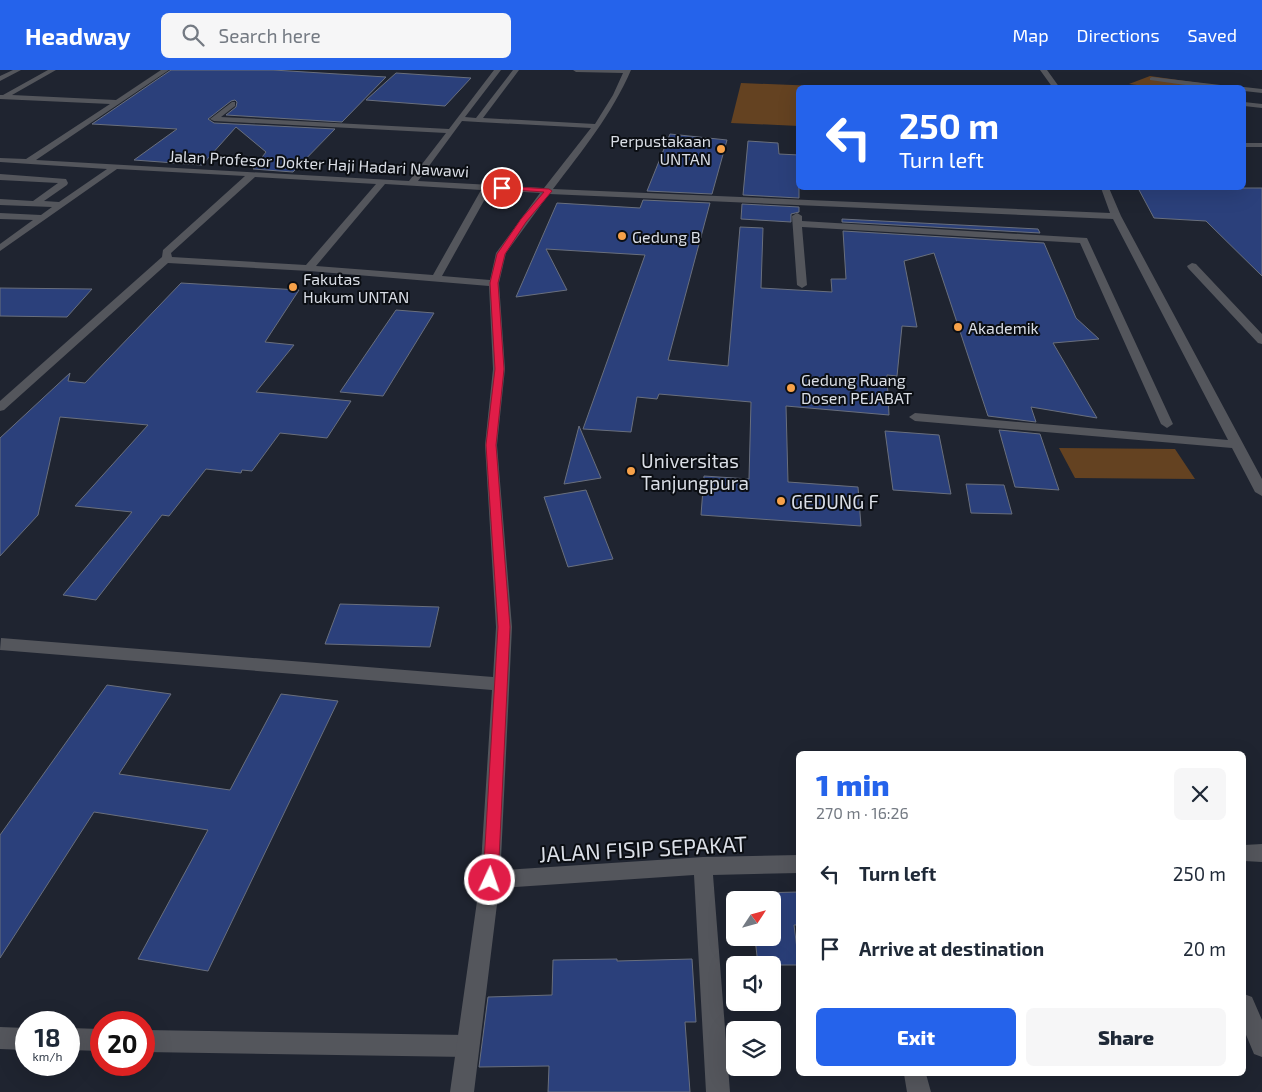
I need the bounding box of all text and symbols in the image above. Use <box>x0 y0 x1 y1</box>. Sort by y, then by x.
search box <box>161 13 511 58</box>
text: Headway <box>25 21 131 50</box>
icon: search <box>179 21 207 49</box>
text: Search here <box>219 24 321 47</box>
text: Map <box>1012 24 1049 46</box>
text: Directions <box>1077 24 1160 46</box>
text: Saved <box>1188 24 1237 46</box>
text: 250 m <box>899 104 999 146</box>
icon: left <box>816 105 881 170</box>
place label: Perpustakaan UNTAN <box>610 131 711 168</box>
marker: Perpustakaan UNTAN <box>715 143 727 155</box>
street label: Jalan Profesor Dokter Haji Hadari Nawawi <box>168 146 470 181</box>
text: Turn left <box>899 146 984 172</box>
pin <box>481 167 523 209</box>
icon: arrive <box>488 174 516 202</box>
place label: Gedung B <box>632 227 701 246</box>
marker: Gedung B <box>616 230 628 242</box>
place label: Fakutas Hukum UNTAN <box>303 269 409 306</box>
marker: Fakutas Hukum UNTAN <box>287 281 299 293</box>
place label: Akademik <box>968 318 1039 337</box>
marker: Akademik <box>952 321 964 333</box>
place label: Gedung Ruang Dosen PEJABAT <box>801 370 912 407</box>
marker: Gedung Ruang Dosen PEJABAT <box>785 382 797 394</box>
place label: Universitas Tanjungpura <box>641 449 749 494</box>
marker: Universitas Tanjungpura <box>625 465 637 477</box>
place label: GEDUNG F <box>791 490 879 513</box>
marker: GEDUNG F <box>775 495 787 507</box>
text: 1 min <box>816 766 890 802</box>
button: close <box>1174 768 1226 820</box>
text: 270 m · 16:26 <box>816 803 909 822</box>
street label: JALAN FISIP SEPAKAT <box>538 830 748 866</box>
position arrow <box>463 853 515 905</box>
icon: left <box>816 860 844 888</box>
text: Turn left <box>859 862 936 885</box>
text: 250 m <box>1173 862 1226 885</box>
north arrow <box>726 891 781 946</box>
map controls <box>726 891 781 1076</box>
icon: arrive <box>816 935 844 963</box>
text: Arrive at destination <box>859 937 1044 960</box>
text: 20 m <box>1183 937 1226 960</box>
button: sound <box>726 956 781 1011</box>
button: Exit <box>816 1008 1016 1066</box>
button: Share <box>1026 1008 1226 1066</box>
speed limit sign: 20 <box>90 1011 155 1076</box>
button: layers <box>726 1021 781 1076</box>
text: 18 <box>34 1022 61 1052</box>
text: km/h <box>33 1049 62 1063</box>

